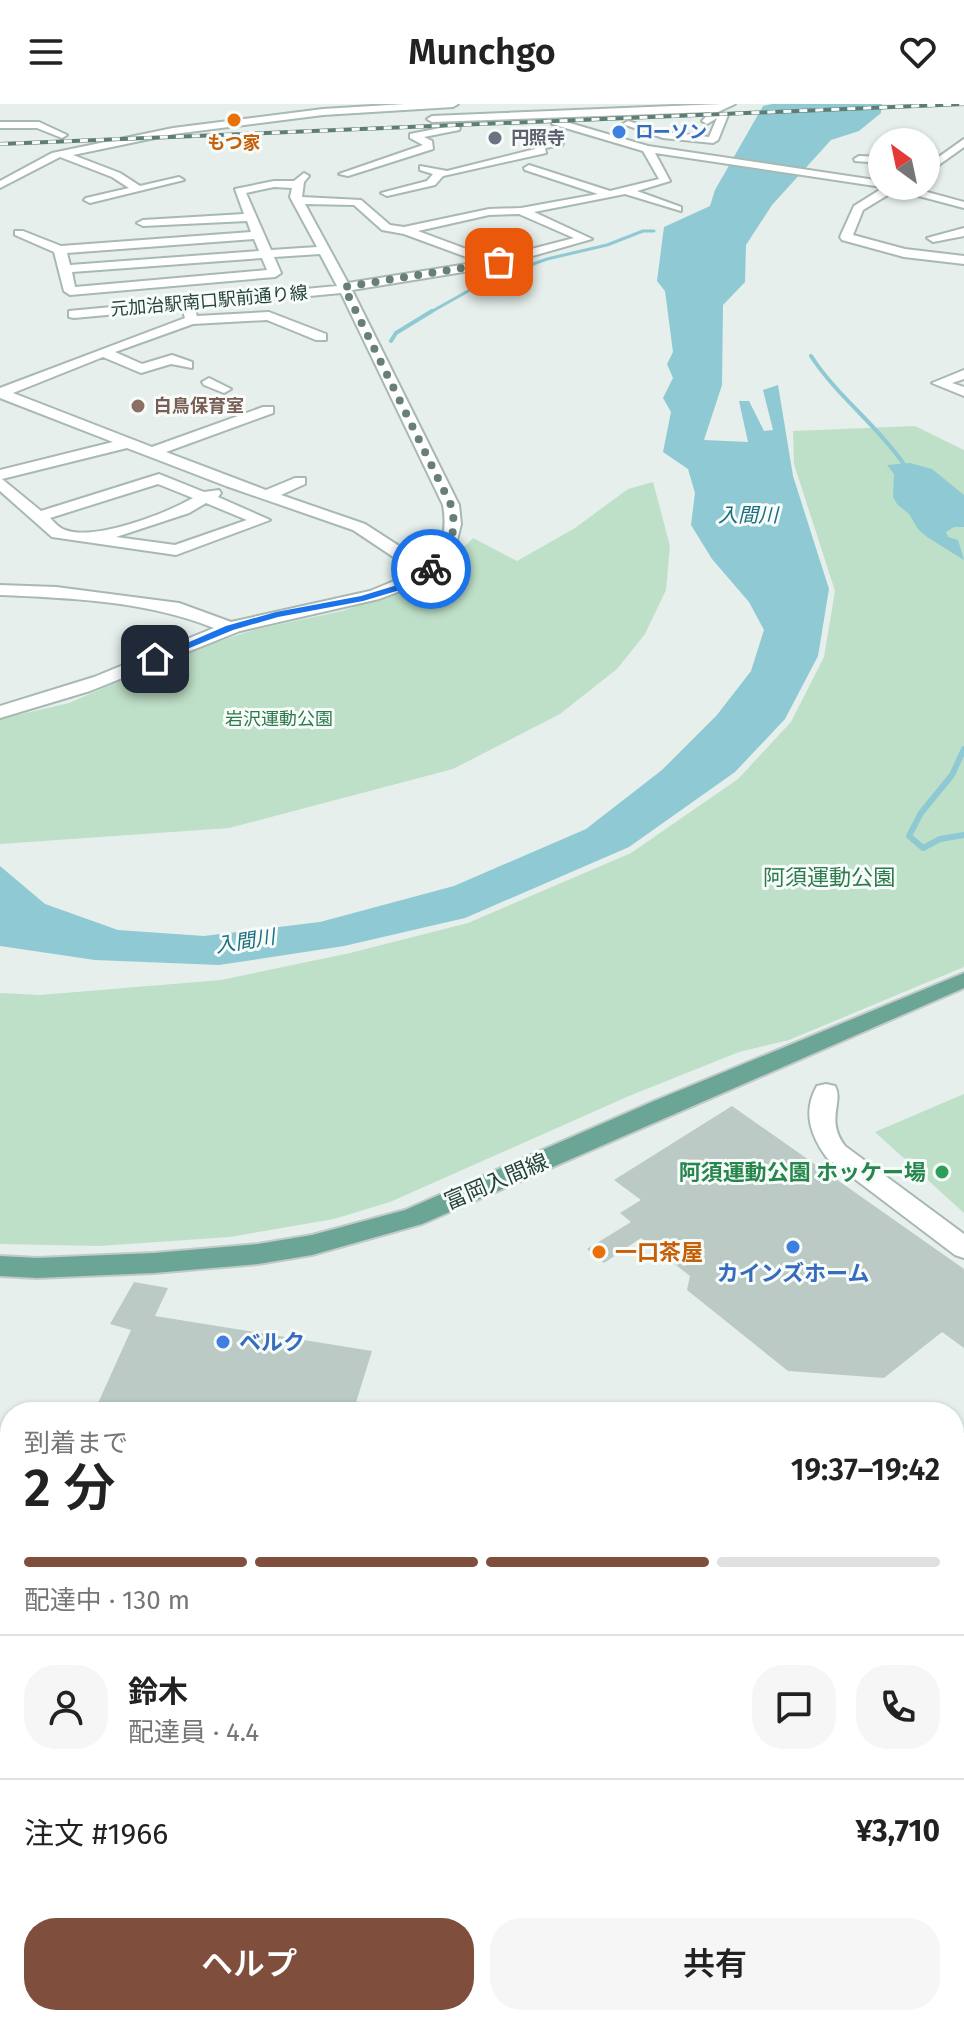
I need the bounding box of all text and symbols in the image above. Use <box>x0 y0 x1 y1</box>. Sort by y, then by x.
icon: menu <box>24 30 68 74</box>
text: Munchgo <box>408 30 556 74</box>
icon: heart <box>896 30 940 74</box>
marker: もつ家 <box>225 111 243 129</box>
place label: ローソン <box>635 121 707 143</box>
marker: ローソン <box>610 123 628 141</box>
place label: 円照寺 <box>511 127 565 149</box>
north arrow <box>868 128 940 200</box>
map controls <box>868 128 940 200</box>
marker: 円照寺 <box>486 129 504 147</box>
place label: もつ家 <box>207 132 261 154</box>
pin <box>465 228 533 296</box>
icon: bag <box>477 240 521 284</box>
street label: 元加治駅南口駅前通り線 <box>109 281 309 321</box>
place label: 白鳥保育室 <box>154 395 244 417</box>
marker: 白鳥保育室 <box>129 397 147 415</box>
water label: 入間川 <box>718 503 780 527</box>
courier <box>391 529 471 609</box>
icon: bike <box>409 547 453 591</box>
pin <box>121 625 189 693</box>
icon: home <box>133 637 177 681</box>
park label: 岩沢運動公園 <box>225 708 333 730</box>
park label: 阿須運動公園 <box>763 864 895 891</box>
water label: 入間川 <box>213 924 278 958</box>
street label: 富岡入間線 <box>440 1148 552 1215</box>
place label: 阿須運動公園 ホッケー場 <box>679 1159 926 1186</box>
marker: 阿須運動公園 ホッケー場 <box>933 1163 951 1181</box>
marker: カインズホーム <box>784 1238 802 1256</box>
place label: 一口茶屋 <box>615 1239 703 1266</box>
marker: 一口茶屋 <box>590 1243 608 1261</box>
place label: カインズホーム <box>717 1260 869 1287</box>
place label: ベルク <box>239 1329 305 1356</box>
marker: ベルク <box>214 1333 232 1351</box>
text: 到着まで <box>24 1428 128 1459</box>
text: 19:37–19:42 <box>791 1452 940 1488</box>
text: 2 分 <box>24 1457 115 1520</box>
text: 配達中 · 130 m <box>24 1585 190 1616</box>
button: person <box>24 1665 108 1749</box>
button: chat <box>752 1665 836 1749</box>
button: phone <box>856 1665 940 1749</box>
text: 鈴木 <box>128 1674 188 1710</box>
text: 配達員 · 4.4 <box>128 1717 259 1748</box>
text: ¥3,710 <box>855 1813 940 1849</box>
text: 注文 #1966 <box>24 1816 168 1852</box>
button: ヘルプ <box>24 1918 474 2010</box>
button: 共有 <box>490 1918 940 2010</box>

